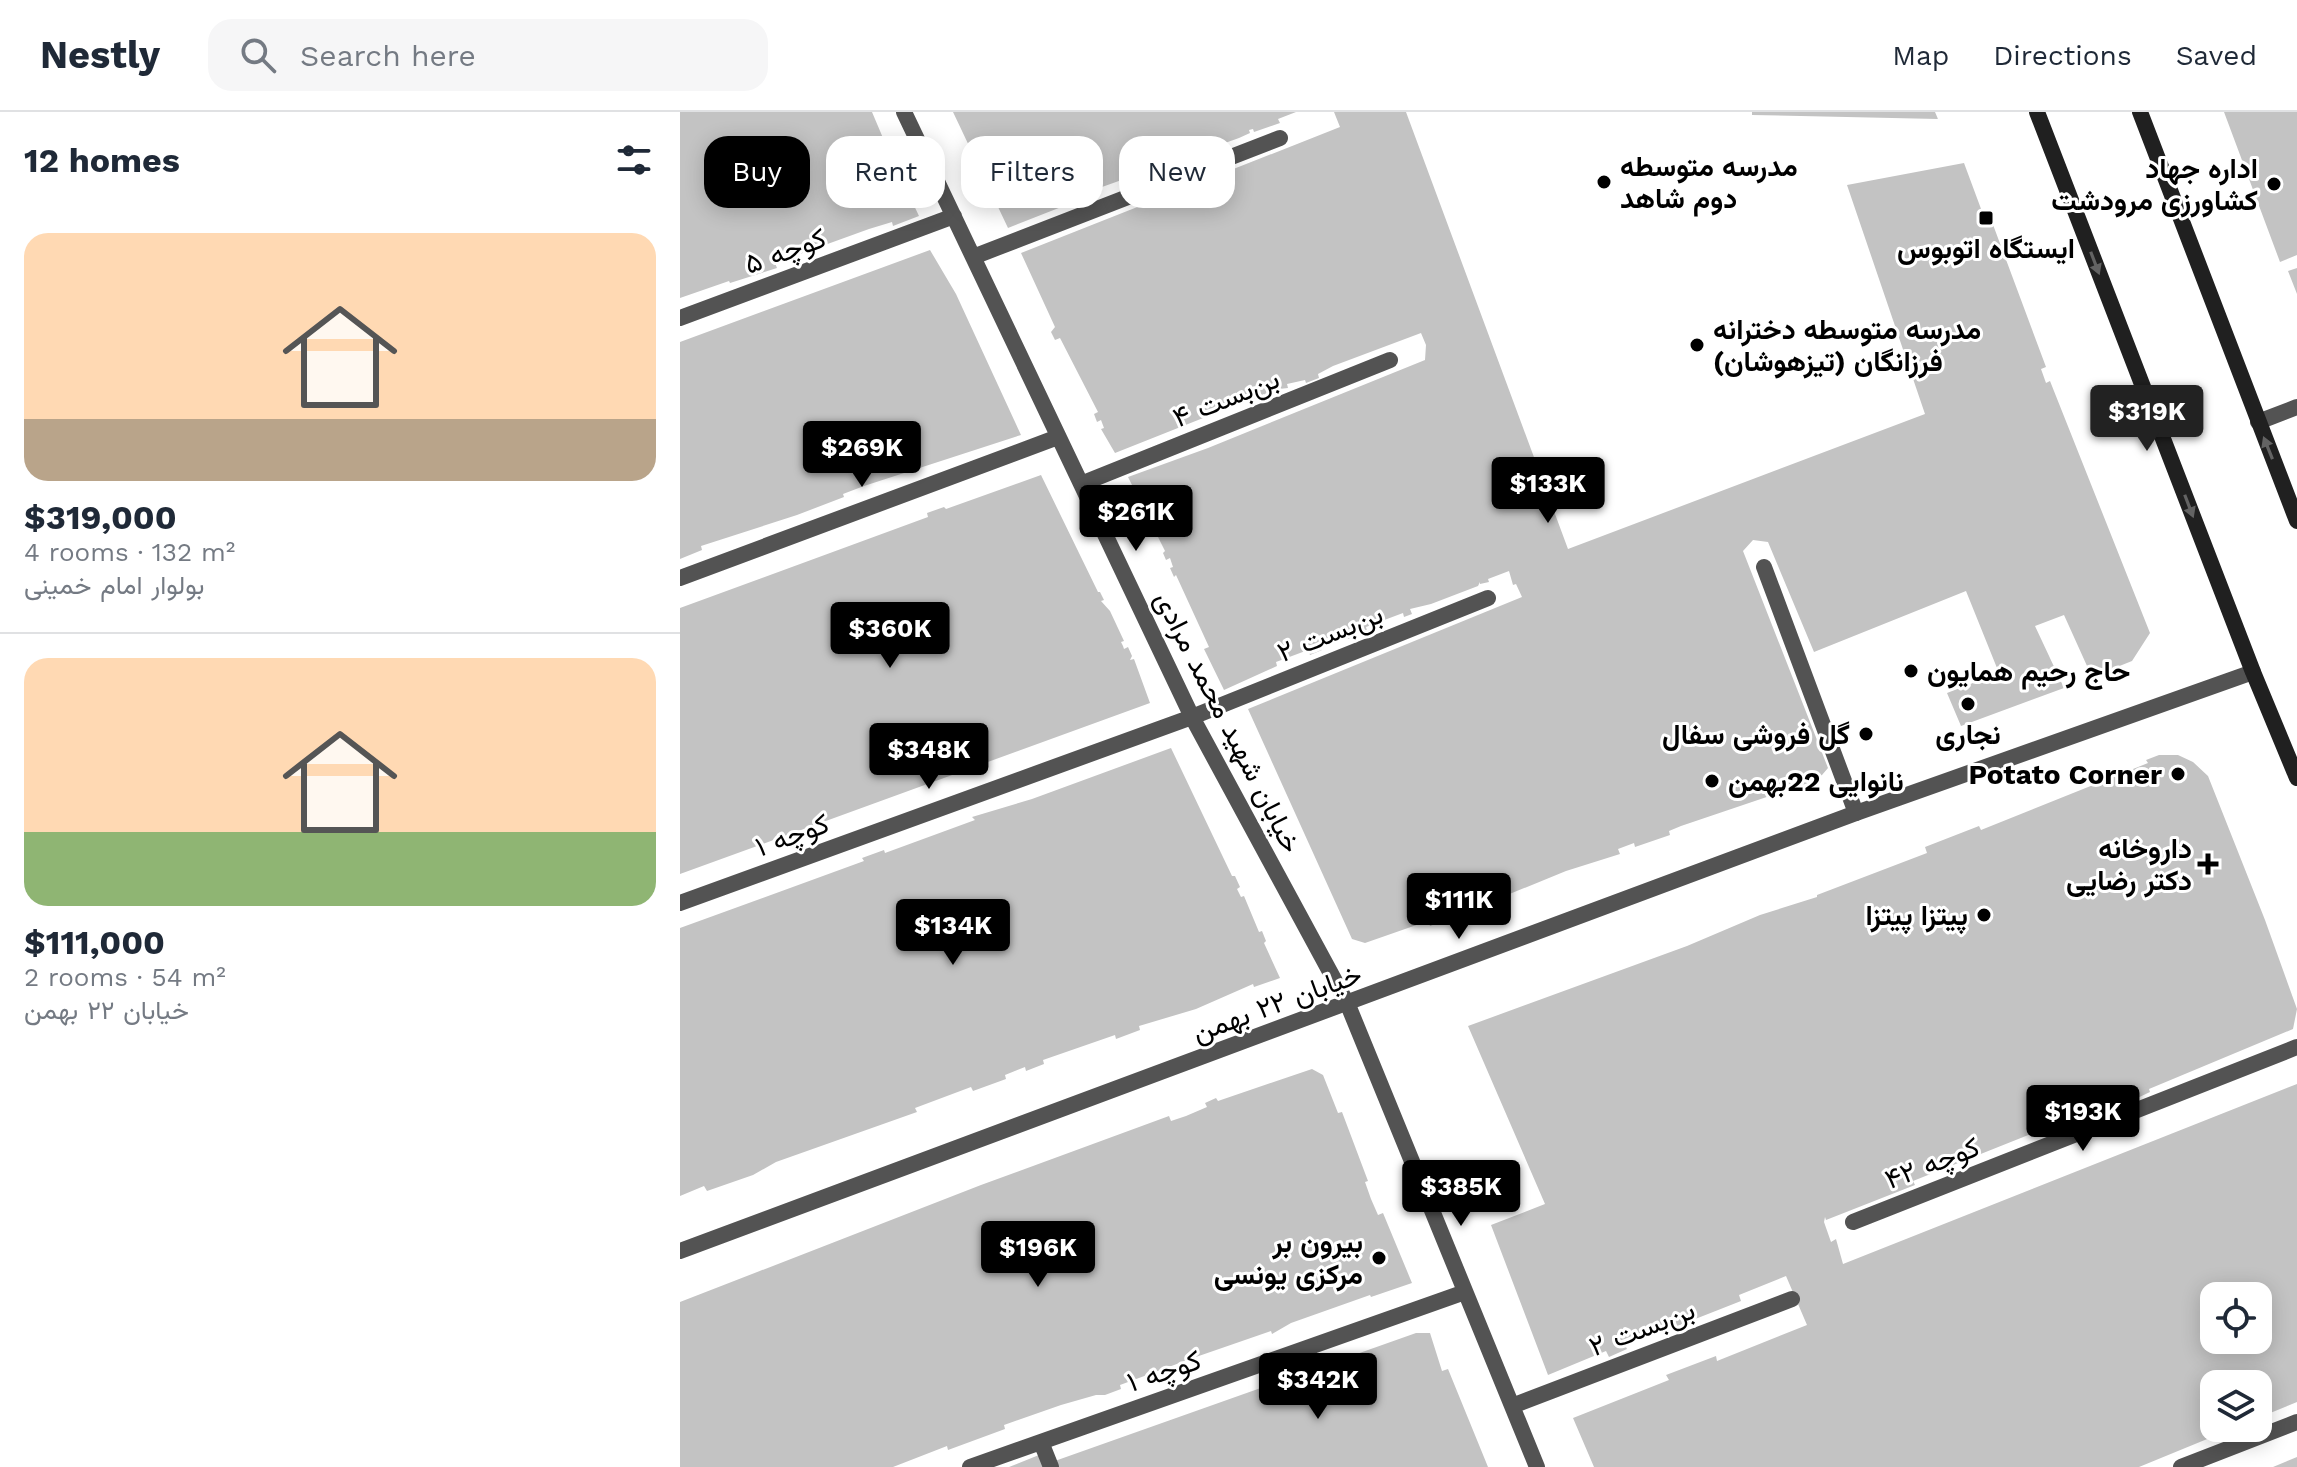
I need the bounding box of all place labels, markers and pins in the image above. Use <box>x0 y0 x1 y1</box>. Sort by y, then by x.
place label: مدرسه متوسطه دوم شاهد <box>1620 150 1798 217</box>
place label: اداره جهاد کشاورزی مرودشت <box>2051 152 2258 218</box>
marker: مدرسه متوسطه دوم شاهد <box>1595 173 1613 191</box>
marker: اداره جهاد کشاورزی مرودشت <box>2265 175 2283 193</box>
marker: ایستگاه اتوبوس <box>1977 209 1995 227</box>
place label: ایستگاه اتوبوس <box>1897 232 2075 266</box>
place label: مدرسه متوسطه دخترانه فرزانگان (تیزهوشان) <box>1713 313 1981 379</box>
marker: مدرسه متوسطه دخترانه فرزانگان (تیزهوشان) <box>1688 336 1706 354</box>
pin: $319K <box>2091 385 2203 453</box>
pin: $269K <box>806 421 918 489</box>
pin: $133K <box>1492 457 1604 525</box>
pin: $261K <box>1080 485 1192 553</box>
pin: $360K <box>834 602 946 670</box>
place label: حاج رحیم همایون <box>1927 655 2130 690</box>
marker: حاج رحیم همایون <box>1902 662 1920 680</box>
marker: نجاری <box>1959 695 1977 713</box>
place label: گل فروشی سفال <box>1662 718 1850 752</box>
place label: نجاری <box>1935 718 2001 752</box>
pin: $348K <box>873 723 985 791</box>
marker: گل فروشی سفال <box>1857 725 1875 743</box>
place label: Potato Corner <box>1968 758 2162 791</box>
place label: نانوایی 22بهمن <box>1728 765 1904 799</box>
marker: Potato Corner <box>2169 765 2187 783</box>
marker: نانوایی 22بهمن <box>1703 772 1721 790</box>
place label: داروخانه دکتر رضایی <box>2066 832 2192 898</box>
marker: داروخانه دکتر رضایی <box>2199 855 2217 873</box>
pin: $111K <box>1403 873 1515 941</box>
pin: $134K <box>897 899 1009 967</box>
place label: پیتزا پیتزا <box>1865 899 1968 935</box>
marker: پیتزا پیتزا <box>1975 906 1993 924</box>
pin: $193K <box>2027 1085 2139 1153</box>
pin: $385K <box>1405 1160 1517 1228</box>
pin: $196K <box>982 1221 1094 1289</box>
place label: بیرون بر مرکزی یونسی <box>1214 1226 1363 1292</box>
marker: بیرون بر مرکزی یونسی <box>1370 1249 1388 1267</box>
pin: $342K <box>1262 1353 1374 1421</box>

